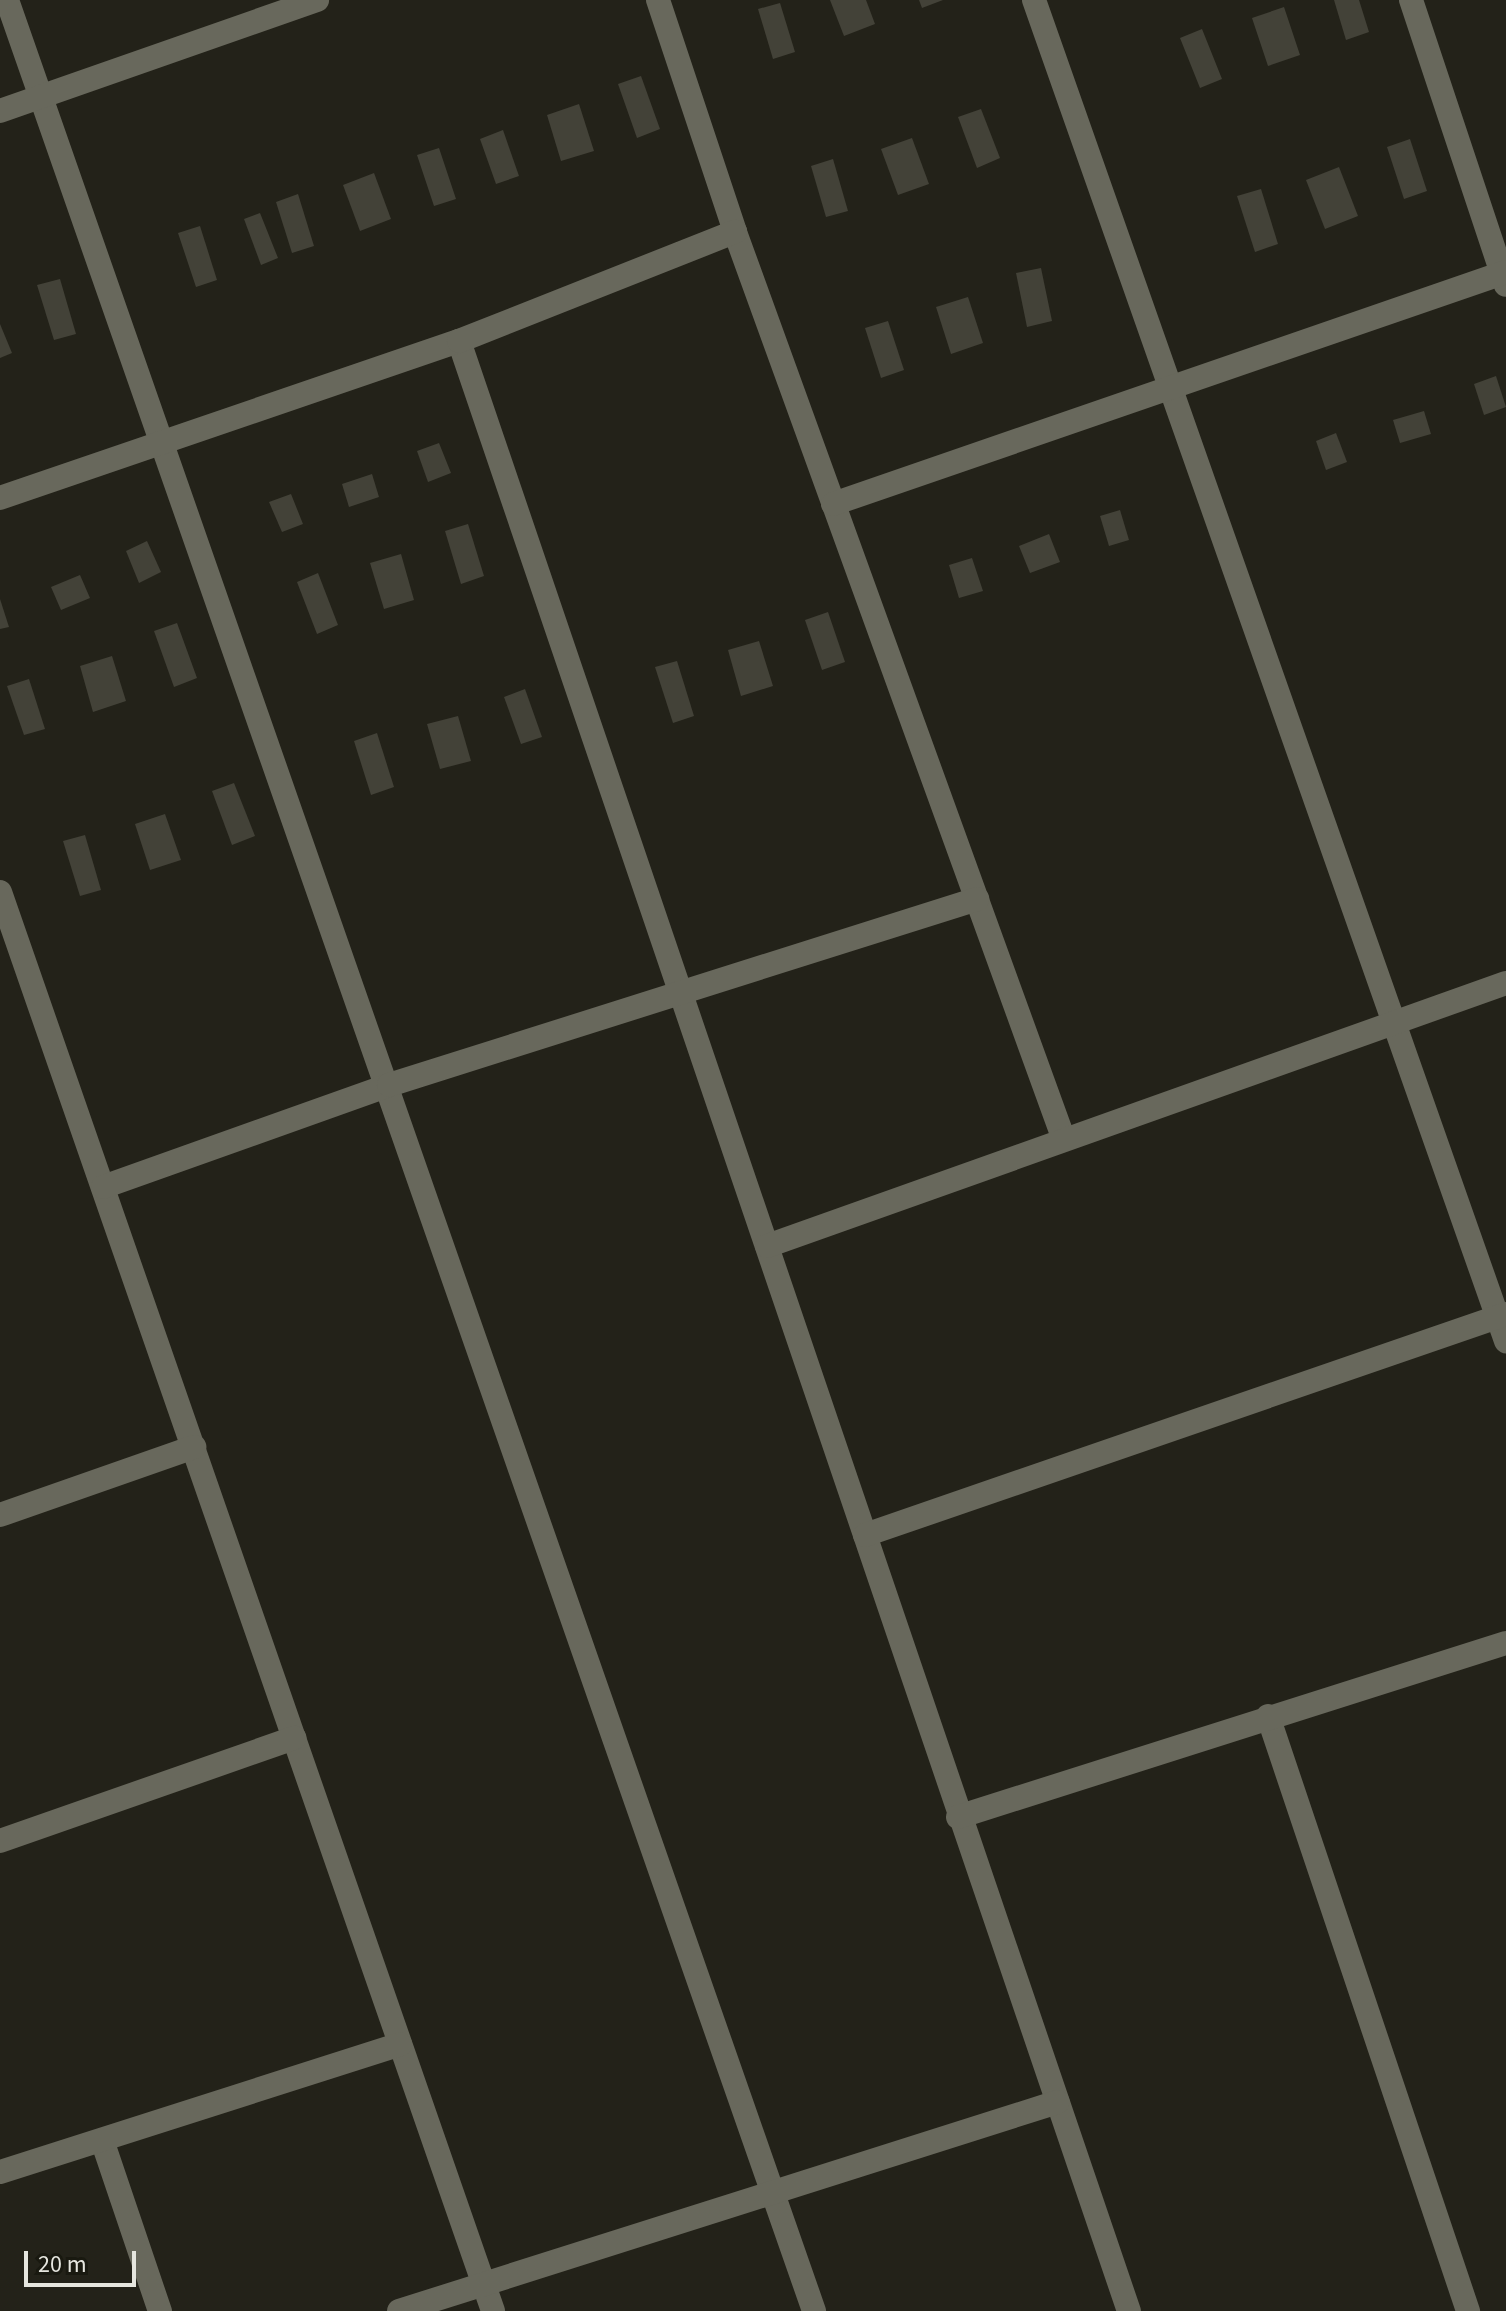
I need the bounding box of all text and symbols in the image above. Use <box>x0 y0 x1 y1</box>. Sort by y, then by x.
scale bar <box>28 2235 140 2285</box>
text: 20 m <box>38 2247 87 2282</box>

